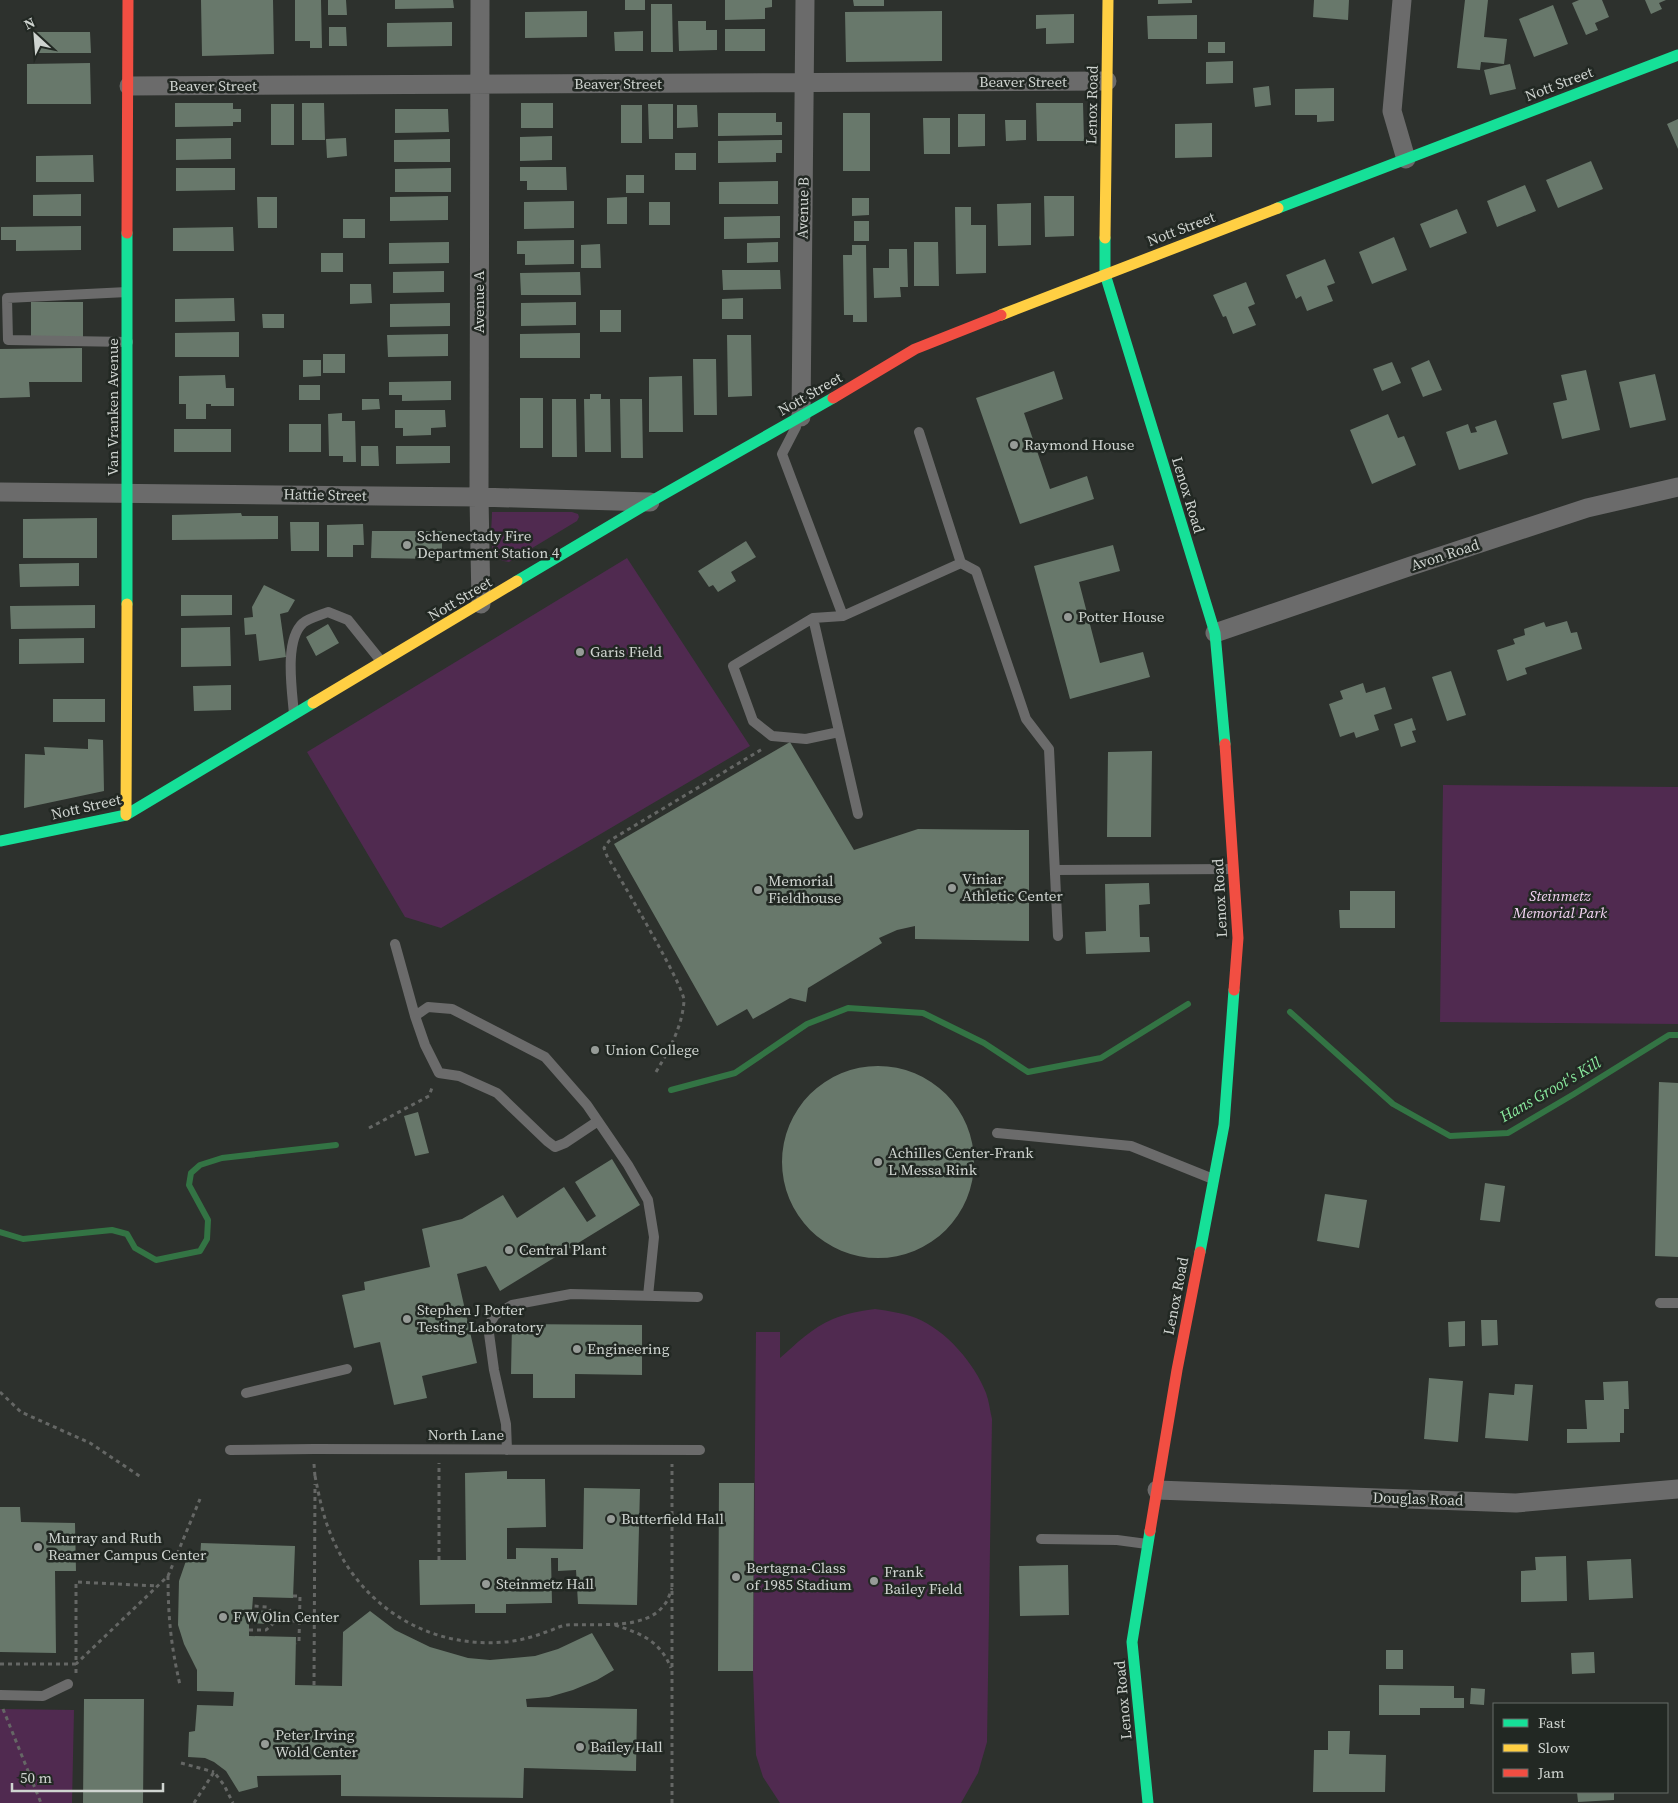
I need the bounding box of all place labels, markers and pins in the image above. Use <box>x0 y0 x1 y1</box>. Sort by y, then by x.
place label: Raymond House <box>1024 434 1135 455</box>
marker: Raymond House <box>1008 439 1020 451</box>
place label: Schenectady Fire Department Station 4 <box>417 525 560 563</box>
marker: Schenectady Fire Department Station 4 <box>401 539 413 551</box>
place label: Potter House <box>1078 606 1165 627</box>
marker: Potter House <box>1062 611 1074 623</box>
place label: Garis Field <box>590 641 663 662</box>
marker: Garis Field <box>574 646 586 658</box>
place label: Viniar Athletic Center <box>962 868 1063 906</box>
place label: Memorial Fieldhouse <box>768 870 842 908</box>
marker: Viniar Athletic Center <box>946 882 958 894</box>
marker: Memorial Fieldhouse <box>752 884 764 896</box>
place label: Union College <box>605 1039 700 1060</box>
marker: Union College <box>589 1044 601 1056</box>
place label: Achilles Center-Frank L Messa Rink <box>888 1142 1034 1180</box>
marker: Achilles Center-Frank L Messa Rink <box>872 1156 884 1168</box>
place label: Central Plant <box>519 1239 607 1260</box>
marker: Central Plant <box>503 1244 515 1256</box>
place label: Stephen J Potter Testing Laboratory <box>417 1299 544 1337</box>
marker: Stephen J Potter Testing Laboratory <box>401 1313 413 1325</box>
place label: Engineering <box>587 1338 670 1359</box>
marker: Engineering <box>571 1343 583 1355</box>
place label: Butterfield Hall <box>621 1508 724 1529</box>
marker: Butterfield Hall <box>605 1513 617 1525</box>
place label: Murray and Ruth Reamer Campus Center <box>48 1527 207 1565</box>
marker: Murray and Ruth Reamer Campus Center <box>32 1541 44 1553</box>
place label: Bertagna-Class of 1985 Stadium <box>746 1557 852 1595</box>
place label: Frank Bailey Field <box>884 1561 963 1599</box>
marker: Bertagna-Class of 1985 Stadium <box>730 1571 742 1583</box>
place label: Steinmetz Hall <box>496 1573 595 1594</box>
marker: Frank Bailey Field <box>868 1575 880 1587</box>
marker: Steinmetz Hall <box>480 1578 492 1590</box>
place label: F W Olin Center <box>233 1606 340 1627</box>
marker: F W Olin Center <box>217 1611 229 1623</box>
place label: Peter Irving Wold Center <box>275 1724 359 1762</box>
place label: Bailey Hall <box>590 1736 663 1757</box>
marker: Peter Irving Wold Center <box>259 1738 271 1750</box>
marker: Bailey Hall <box>574 1741 586 1753</box>

